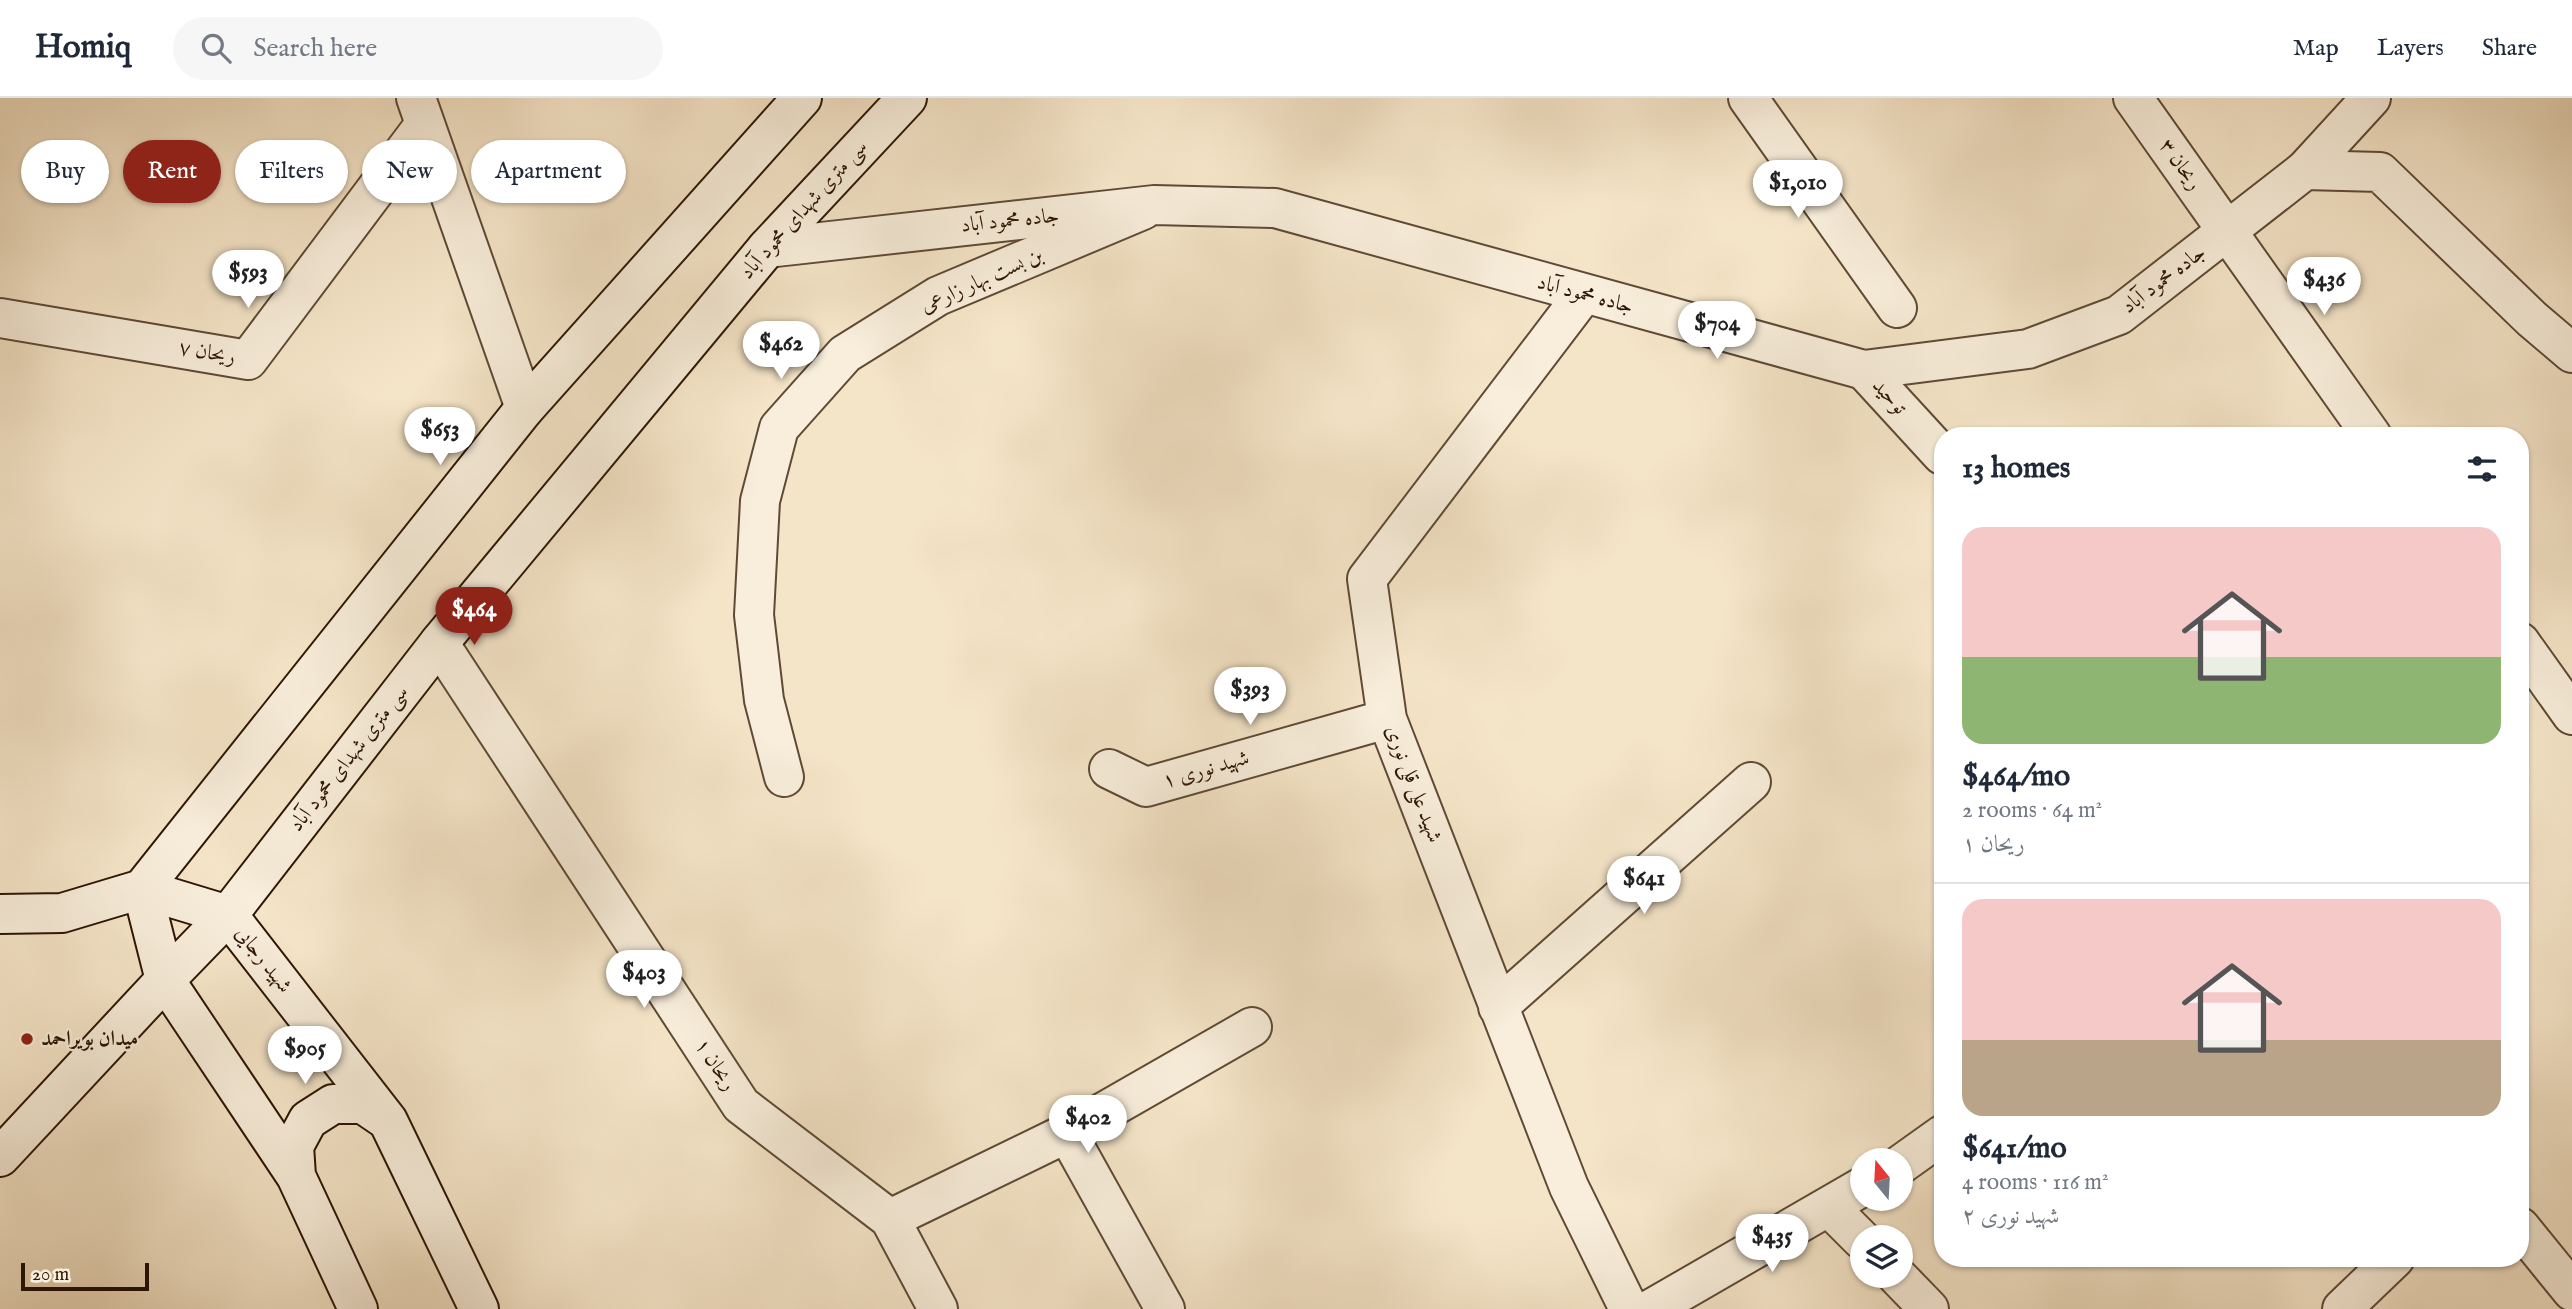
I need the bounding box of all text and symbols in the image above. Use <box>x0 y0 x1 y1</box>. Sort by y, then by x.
search box <box>173 17 663 80</box>
text: Homiq <box>35 27 131 69</box>
icon: search <box>197 29 235 67</box>
text: Search here <box>253 32 377 65</box>
text: Map <box>2293 33 2339 64</box>
text: Layers <box>2377 33 2444 64</box>
text: Share <box>2482 33 2537 64</box>
street label: سی متری شهدای محمود آباد <box>733 134 874 285</box>
street label: ریحان ۳ <box>2153 134 2207 196</box>
chip: Buy <box>21 140 109 203</box>
chip: Rent <box>123 140 221 203</box>
chip: Filters <box>235 140 348 203</box>
chip: New <box>362 140 457 203</box>
chip: Apartment <box>471 140 626 203</box>
pin: $1,010 <box>1741 160 1855 220</box>
text: $1,010 <box>1769 168 1827 197</box>
street label: جاده محمود آباد <box>959 201 1061 240</box>
street label: جاده محمود آباد <box>2116 239 2212 320</box>
street label: بن بست بهار زارعی <box>917 242 1047 320</box>
pin: $593 <box>207 250 289 310</box>
text: $593 <box>228 258 268 287</box>
pin: $436 <box>2283 258 2365 317</box>
text: $436 <box>2303 265 2345 294</box>
street label: جاده محمود آباد <box>1534 268 1636 321</box>
pin: $704 <box>1676 302 1758 361</box>
text: $704 <box>1694 309 1740 338</box>
pin: $462 <box>740 322 822 381</box>
text: $462 <box>759 329 803 358</box>
street label: ریحان ۷ <box>176 335 238 371</box>
street label: توحيد <box>1865 373 1913 422</box>
pin: $653 <box>399 408 481 467</box>
text: $653 <box>420 415 460 444</box>
text: 13 homes <box>1962 450 2070 488</box>
icon: filters <box>2463 450 2501 488</box>
icon: home <box>2169 573 2295 699</box>
pin: $464 <box>433 588 515 647</box>
text: $464 <box>452 595 497 624</box>
pin: $393 <box>1209 668 1291 727</box>
text: $393 <box>1230 675 1270 704</box>
street label: سی متری شهدای محمود آباد <box>283 680 415 838</box>
street label: شهید علی قلی نوری <box>1377 721 1448 847</box>
street label: شهید نوری ۱ <box>1159 745 1253 795</box>
text: $464/mo <box>1962 758 2070 796</box>
text: 2 rooms · 64 m² <box>1962 796 2102 825</box>
text: ریحان ۱ <box>1962 830 2025 859</box>
pin: $641 <box>1603 856 1685 916</box>
text: $641 <box>1623 864 1665 893</box>
street label: شهید رجایی <box>228 921 298 999</box>
icon: home <box>2169 945 2295 1071</box>
pin: $403 <box>603 950 685 1010</box>
text: $403 <box>622 958 666 987</box>
place label: میدان بویراحمد <box>41 1026 138 1053</box>
pin: $905 <box>264 1026 346 1086</box>
marker: میدان بویراحمد <box>19 1031 35 1047</box>
text: $905 <box>284 1034 326 1063</box>
street label: ریحان ۱ <box>688 1034 742 1096</box>
pin: $402 <box>1047 1096 1129 1155</box>
text: $402 <box>1065 1103 1111 1132</box>
text: $641/mo <box>1962 1130 2067 1168</box>
north arrow <box>1850 1148 1913 1211</box>
map controls <box>1850 1148 1913 1288</box>
text: 4 rooms · 116 m² <box>1962 1168 2109 1197</box>
text: شهید نوری ۲ <box>1962 1202 2060 1231</box>
pin: $435 <box>1731 1214 1813 1274</box>
text: $435 <box>1752 1222 1792 1251</box>
button: layers <box>1850 1225 1913 1288</box>
scale bar <box>21 1260 149 1292</box>
text: 20 m <box>32 1263 69 1287</box>

